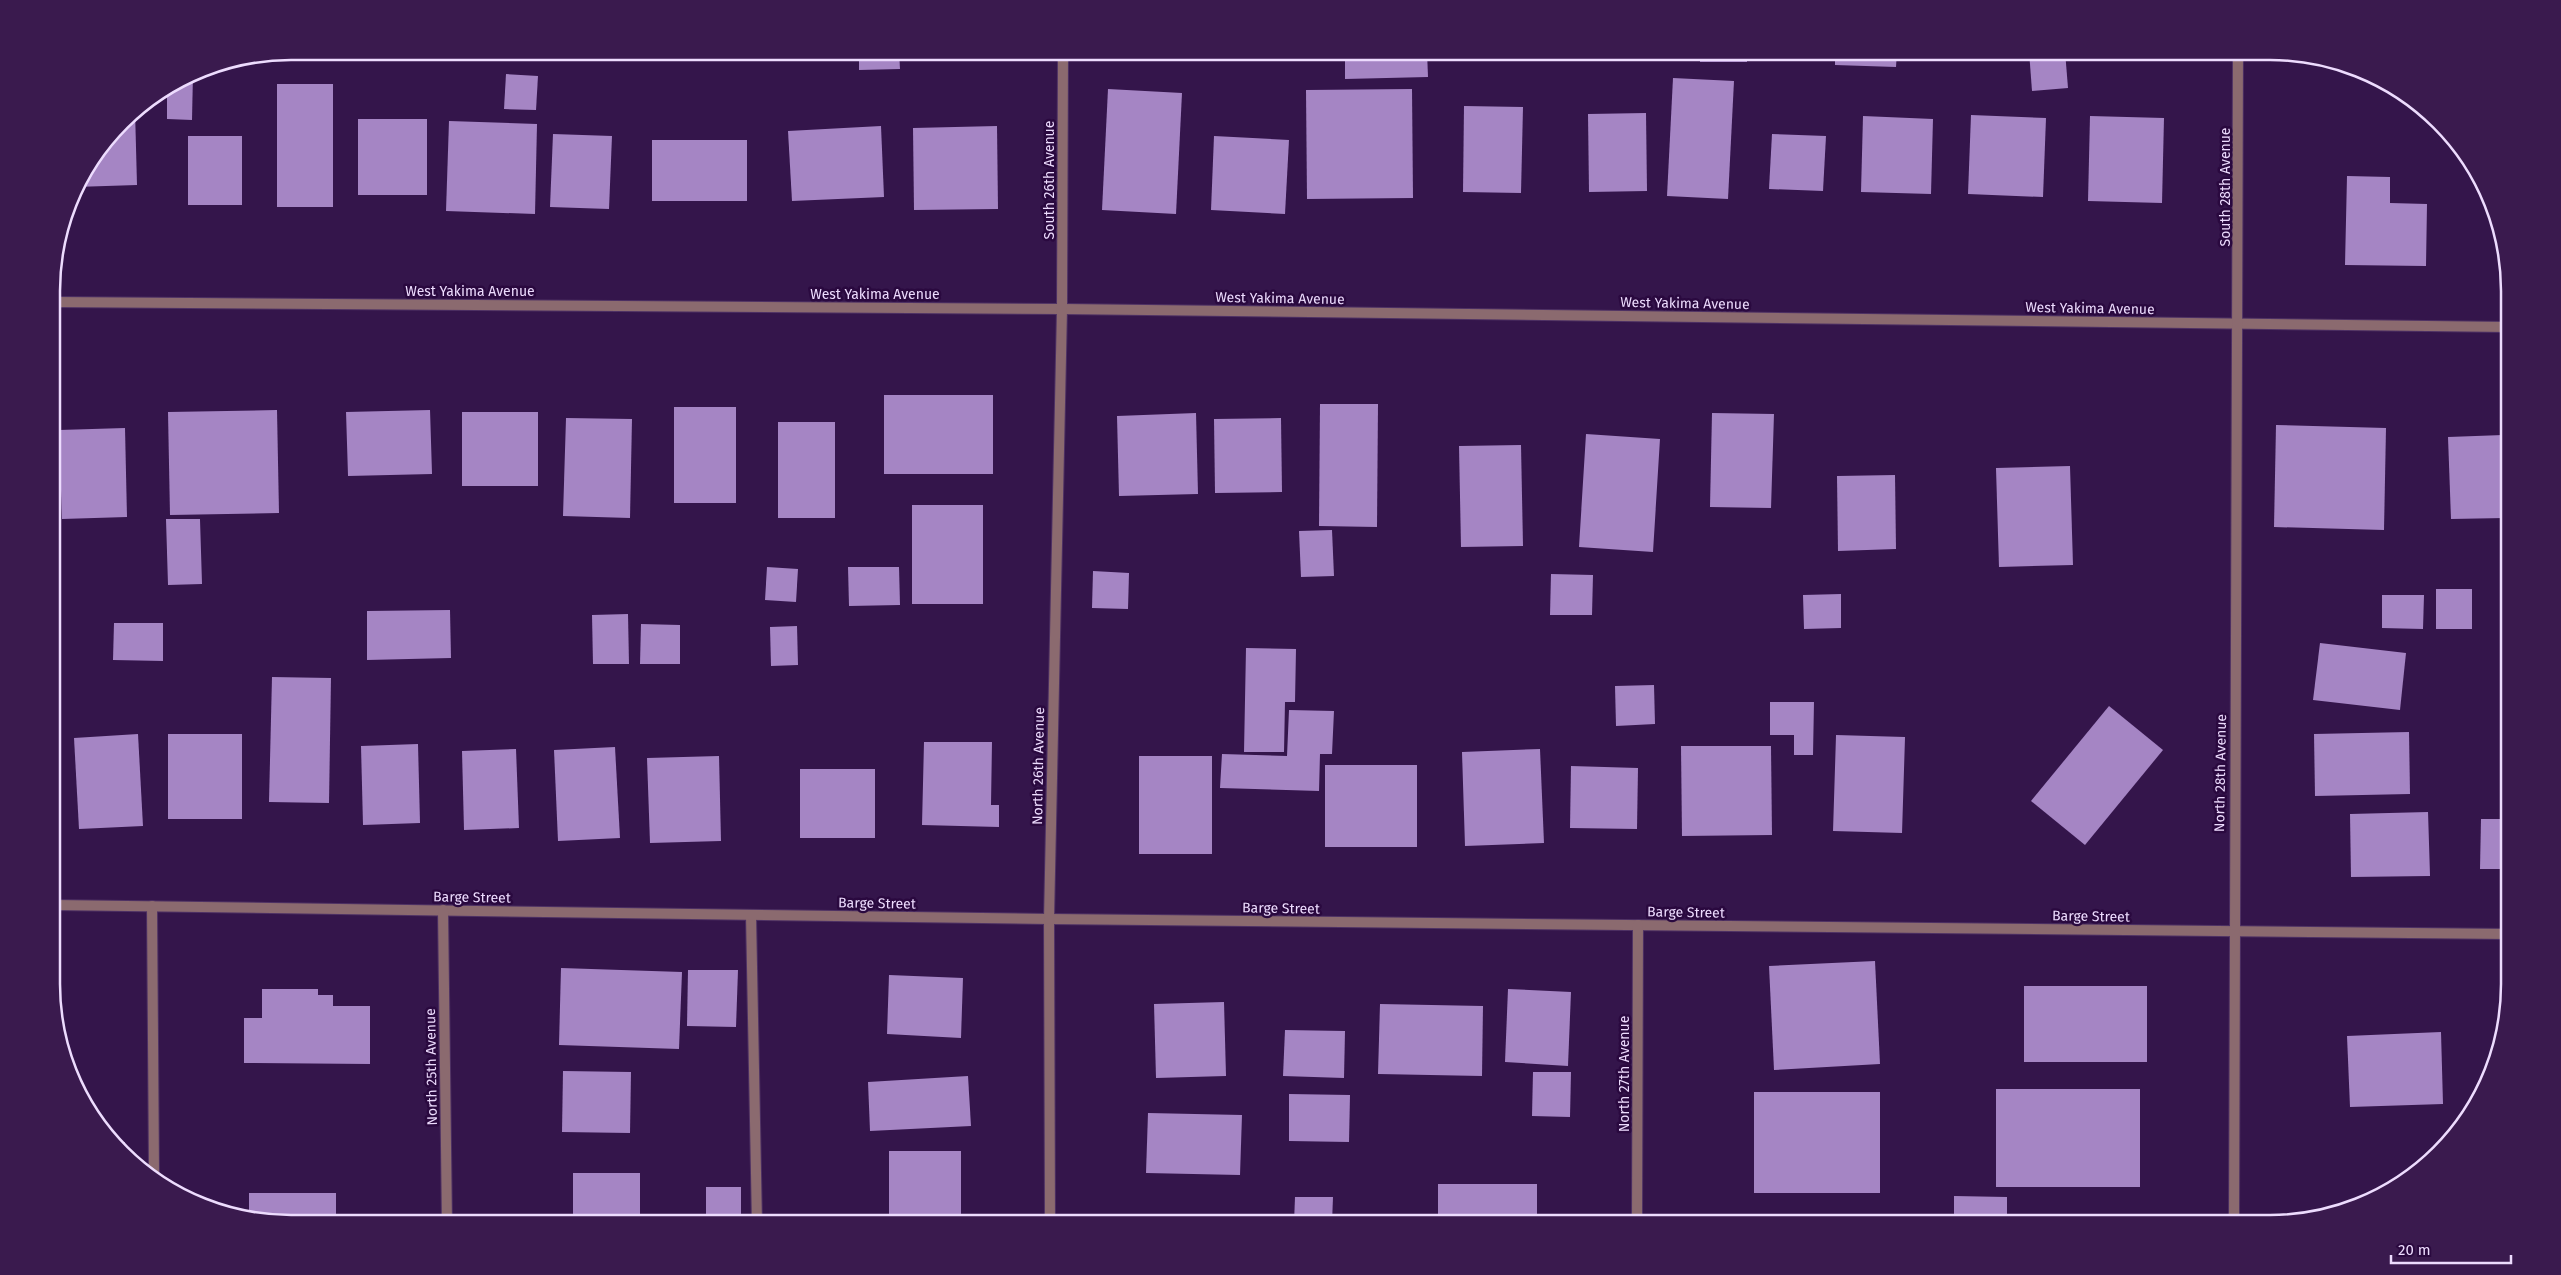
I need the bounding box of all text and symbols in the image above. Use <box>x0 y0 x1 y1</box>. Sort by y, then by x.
street label: South 26th Avenue <box>1041 121 1058 239</box>
street label: South 28th Avenue <box>2217 128 2234 247</box>
street label: West Yakima Avenue <box>405 283 535 300</box>
street label: West Yakima Avenue <box>810 286 940 303</box>
street label: West Yakima Avenue <box>1215 289 1345 308</box>
street label: West Yakima Avenue <box>1620 294 1750 313</box>
street label: West Yakima Avenue <box>2025 299 2155 318</box>
street label: North 26th Avenue <box>1029 707 1048 825</box>
street label: North 28th Avenue <box>2211 714 2230 832</box>
street label: Barge Street <box>433 888 512 907</box>
street label: Barge Street <box>838 894 917 913</box>
street label: Barge Street <box>1242 899 1321 918</box>
street label: Barge Street <box>1647 903 1726 922</box>
street label: Barge Street <box>2052 907 2131 926</box>
street label: North 25th Avenue <box>422 1008 441 1126</box>
street label: North 27th Avenue <box>1616 1016 1633 1132</box>
scale bar <box>2391 1232 2511 1264</box>
text: 20 m <box>2398 1241 2431 1259</box>

